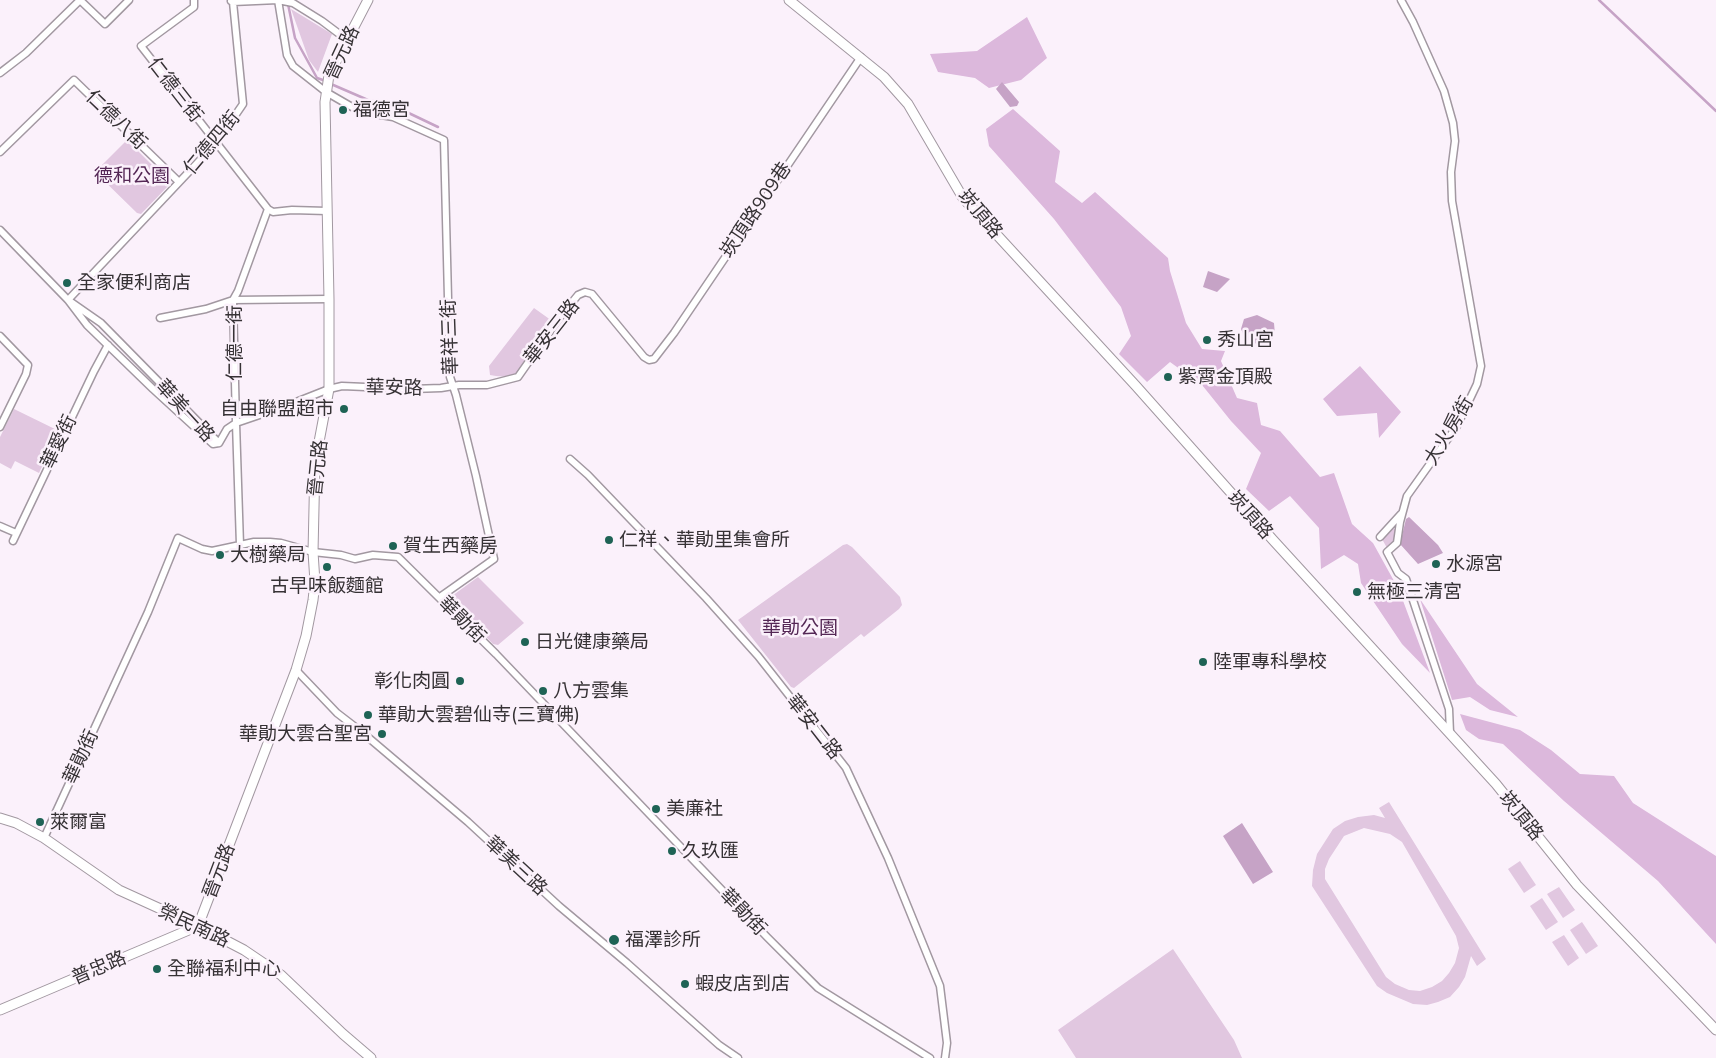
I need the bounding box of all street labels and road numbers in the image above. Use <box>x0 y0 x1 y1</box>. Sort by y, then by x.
street label: 晉元路 <box>320 22 364 84</box>
street label: 仁德三街 <box>143 53 207 127</box>
street label: 仁德八街 <box>81 85 151 155</box>
street label: 仁德四街 <box>179 107 245 179</box>
street label: 崁頂路909巷 <box>716 158 796 262</box>
street label: 崁頂路 <box>953 185 1007 243</box>
street label: 華安三路 <box>520 295 584 369</box>
street label: 華祥三街 <box>437 299 463 375</box>
street label: 仁德一街 <box>224 305 246 381</box>
street label: 華美一路 <box>151 375 219 447</box>
street label: 華安路 <box>365 376 423 400</box>
street label: 大火房街 <box>1420 393 1478 469</box>
street label: 華愛街 <box>36 411 82 473</box>
street label: 晉元路 <box>304 438 332 498</box>
street label: 崁頂路 <box>1222 486 1278 544</box>
street label: 華勛街 <box>434 592 490 648</box>
street label: 華安二路 <box>782 690 846 764</box>
street label: 華勛街 <box>59 726 103 788</box>
street label: 崁頂路 <box>1494 787 1548 845</box>
street label: 華美三路 <box>480 832 552 900</box>
street label: 晉元路 <box>198 840 240 902</box>
street label: 華勛街 <box>715 884 771 940</box>
street label: 榮民南路 <box>155 900 233 952</box>
street label: 普忠路 <box>68 946 130 990</box>

